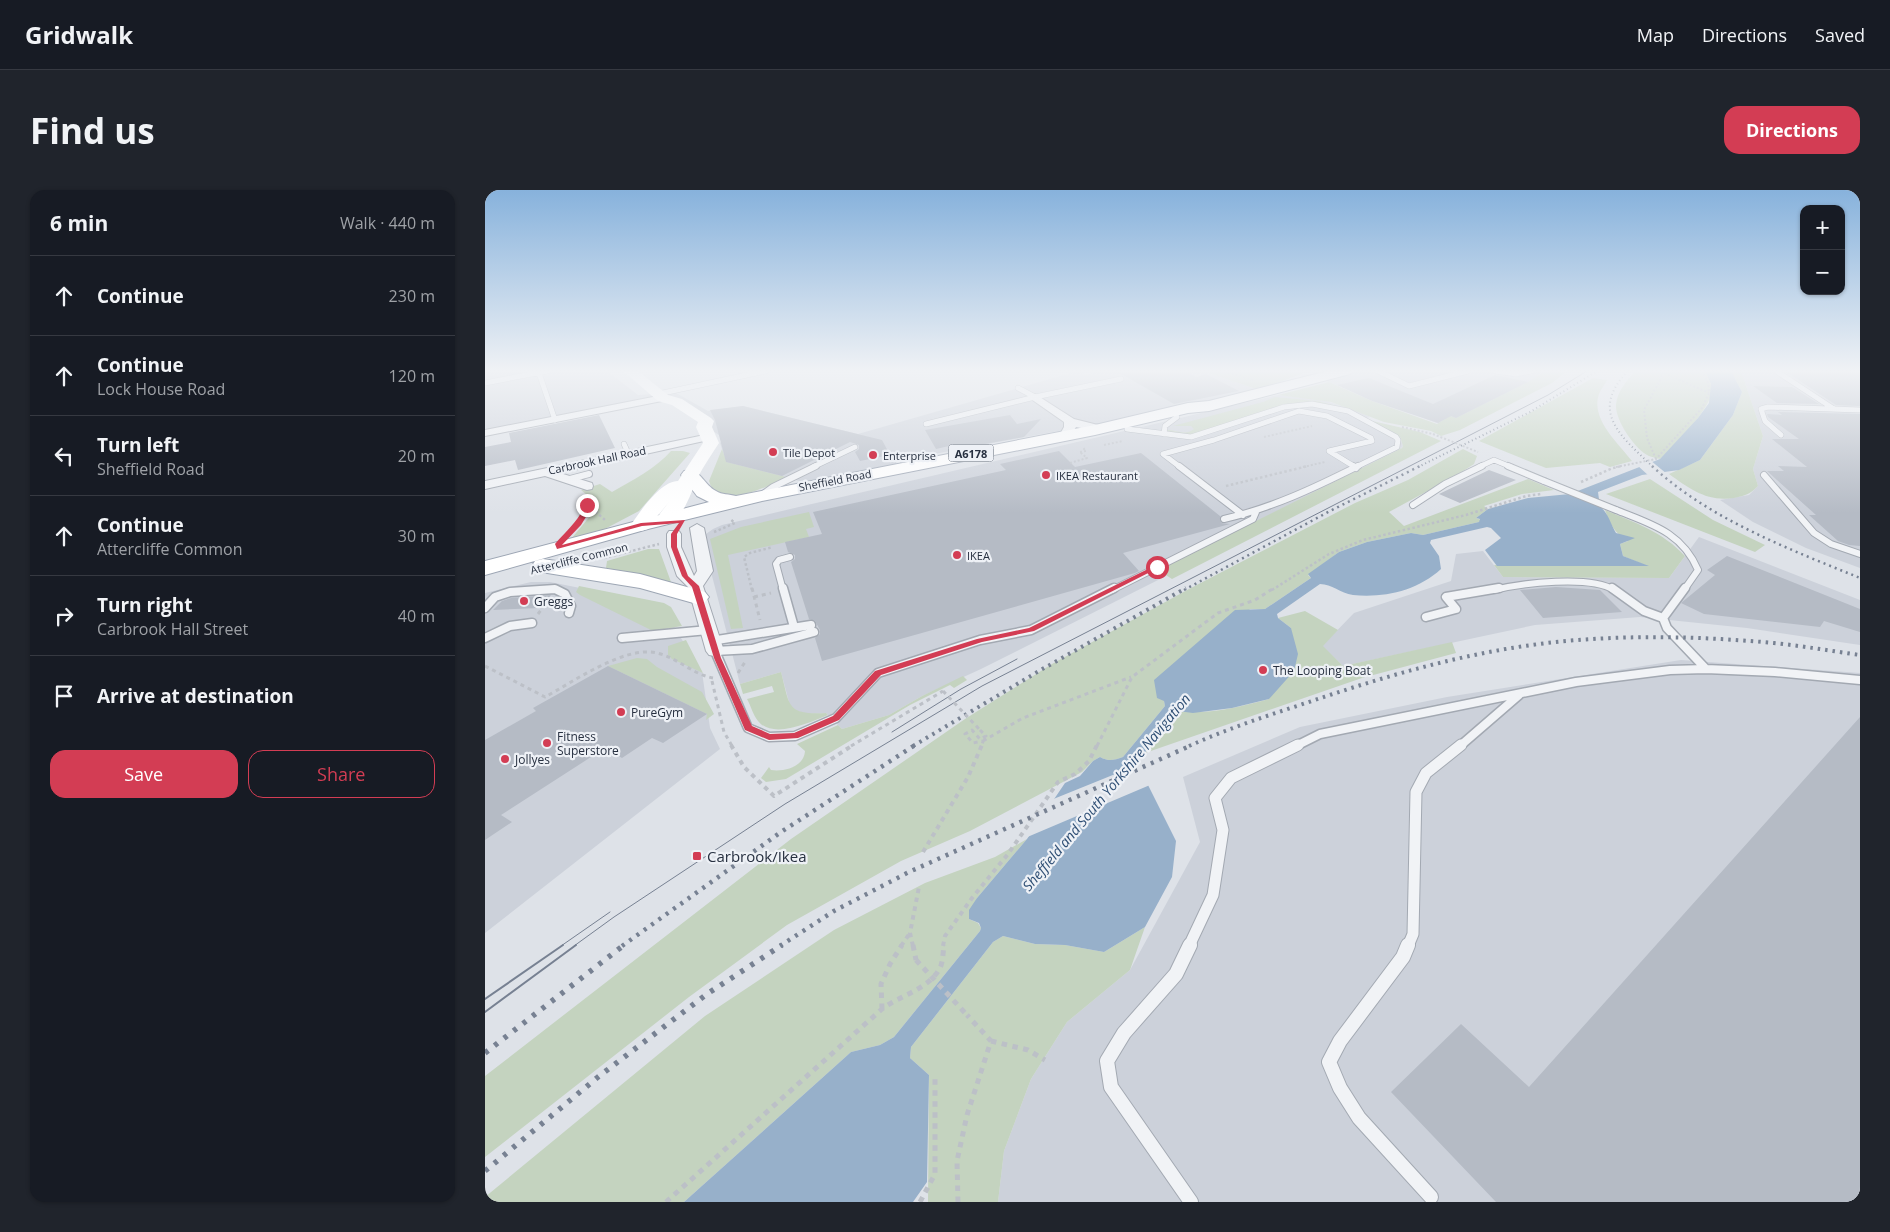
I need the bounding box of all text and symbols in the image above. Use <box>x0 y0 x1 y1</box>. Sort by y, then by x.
text: Gridwalk <box>25 18 133 51</box>
text: Map <box>1637 23 1674 47</box>
text: Directions <box>1702 23 1787 47</box>
text: Saved <box>1815 23 1865 47</box>
button: Directions <box>1724 106 1860 154</box>
text: Find us <box>30 107 155 154</box>
map controls <box>1800 205 1845 295</box>
button: + <box>1800 205 1845 250</box>
text: 6 min <box>50 209 108 237</box>
text: Walk · 440 m <box>340 212 435 234</box>
button: − <box>1800 250 1845 295</box>
icon: ahead <box>50 282 78 310</box>
text: Continue <box>97 283 184 309</box>
text: 230 m <box>389 285 435 307</box>
text: Continue <box>97 352 184 378</box>
icon: ahead <box>50 362 78 390</box>
text: 120 m <box>389 365 435 387</box>
text: Lock House Road <box>97 378 225 400</box>
text: Turn left <box>97 432 179 458</box>
icon: left <box>50 442 78 470</box>
street label: Carbrook Hall Road <box>547 442 647 478</box>
road number: A6178 <box>949 444 993 462</box>
text: 20 m <box>398 445 435 467</box>
place label: Tile Depot <box>783 445 835 460</box>
marker: Tile Depot <box>767 446 779 458</box>
place label: Enterprise <box>883 448 936 463</box>
marker: Enterprise <box>867 449 879 461</box>
text: Sheffield Road <box>97 458 205 480</box>
street label: Sheffield Road <box>797 466 873 494</box>
place label: IKEA Restaurant <box>1056 468 1138 483</box>
marker: IKEA Restaurant <box>1040 469 1052 481</box>
route end <box>576 494 599 517</box>
text: Continue <box>97 512 184 538</box>
icon: ahead <box>50 522 78 550</box>
text: 30 m <box>398 525 435 547</box>
text: Attercliffe Common <box>97 538 242 560</box>
street label: Attercliffe Common <box>529 539 629 577</box>
place label: IKEA <box>967 548 990 563</box>
marker: IKEA <box>951 549 963 561</box>
route start <box>1146 556 1169 579</box>
text: Turn right <box>97 592 192 618</box>
place label: Greggs <box>534 593 573 610</box>
marker: Greggs <box>518 595 530 607</box>
icon: right <box>50 602 78 630</box>
text: 40 m <box>398 605 435 627</box>
text: Carbrook Hall Street <box>97 618 248 640</box>
place label: The Looping Boat <box>1273 662 1371 679</box>
marker: The Looping Boat <box>1257 664 1269 676</box>
icon: arrive <box>50 682 78 710</box>
text: Arrive at destination <box>97 683 294 709</box>
water label: Sheffield and South Yorkshire Navigation <box>1018 689 1194 895</box>
place label: PureGym <box>631 704 683 721</box>
marker: PureGym <box>615 706 627 718</box>
place label: Fitness Superstore <box>557 728 619 759</box>
marker: Fitness Superstore <box>541 737 553 749</box>
button: Save <box>50 750 238 798</box>
button: Share <box>248 750 435 798</box>
place label: Jollyes <box>514 751 550 768</box>
marker: Jollyes <box>499 753 511 765</box>
place label: Carbrook/Ikea <box>707 846 806 866</box>
marker: Carbrook/Ikea <box>691 850 703 862</box>

